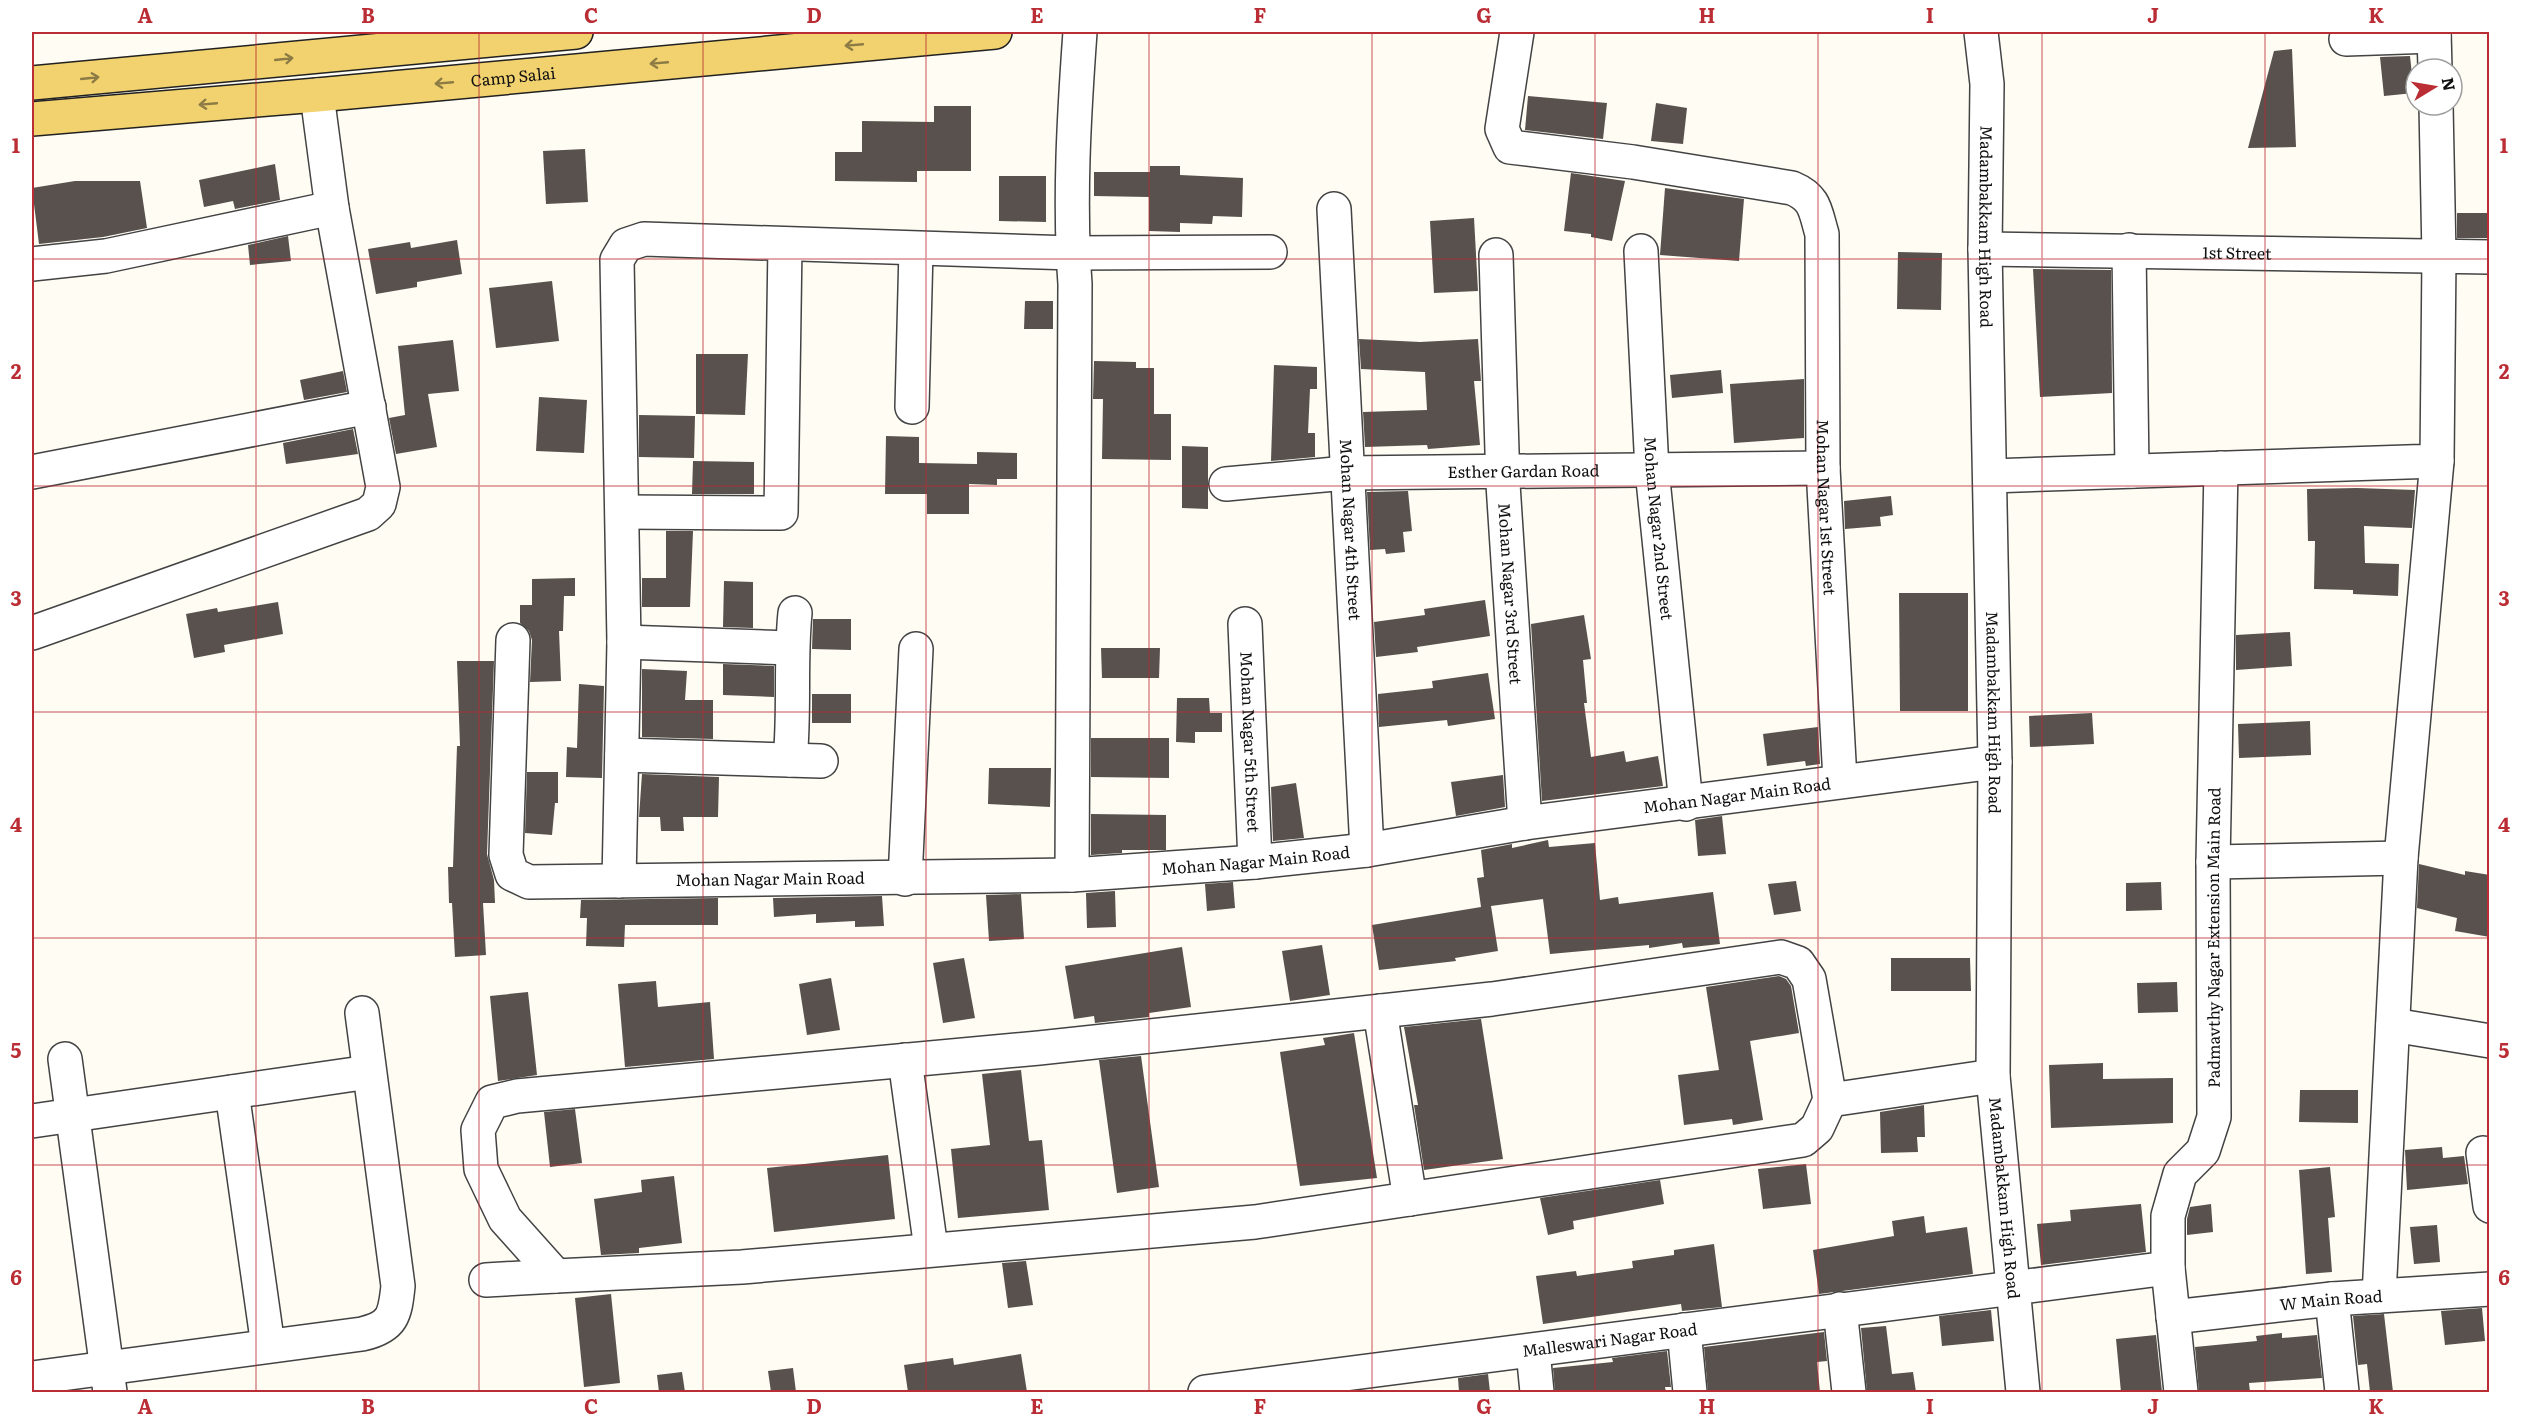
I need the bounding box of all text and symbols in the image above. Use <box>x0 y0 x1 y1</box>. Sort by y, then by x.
text: A <box>137 0 153 29</box>
text: B <box>361 0 375 29</box>
text: C <box>584 0 598 29</box>
text: D <box>806 0 822 29</box>
text: E <box>1030 0 1044 29</box>
text: F <box>1254 0 1267 29</box>
text: G <box>1476 0 1492 29</box>
text: H <box>1699 0 1715 29</box>
text: I <box>1926 0 1934 29</box>
text: J <box>2147 0 2159 29</box>
text: K <box>2368 0 2384 29</box>
one-way arrow <box>844 40 864 51</box>
one-way arrow <box>273 53 293 64</box>
north arrow <box>2404 57 2464 117</box>
one-way arrow <box>650 58 670 69</box>
street label: Camp Salai <box>469 60 557 92</box>
one-way arrow <box>79 72 99 83</box>
text: N <box>2437 75 2463 93</box>
one-way arrow <box>435 78 455 89</box>
one-way arrow <box>199 99 219 110</box>
street label: Madambakkam High Road <box>1974 125 2000 328</box>
text: 1 <box>12 129 20 159</box>
text: 1 <box>2500 129 2508 159</box>
street label: 1st Street <box>2202 239 2272 265</box>
text: 2 <box>11 355 22 385</box>
text: 2 <box>2499 355 2510 385</box>
street label: Mohan Nagar 1st Street <box>1812 419 1843 596</box>
street label: Mohan Nagar 2nd Street <box>1639 436 1680 622</box>
street label: Mohan Nagar 4th Street <box>1335 438 1368 621</box>
street label: Esther Gardan Road <box>1447 457 1600 483</box>
street label: Mohan Nagar 3rd Street <box>1493 502 1529 686</box>
text: 3 <box>10 582 22 612</box>
text: 3 <box>2498 582 2510 612</box>
street label: Madambakkam High Road <box>1981 611 2008 814</box>
street label: Mohan Nagar 5th Street <box>1235 651 1267 833</box>
street label: Mohan Nagar Main Road <box>1641 770 1832 819</box>
street label: Padmavthy Nagar Extension Main Road <box>2200 787 2226 1088</box>
text: 4 <box>10 808 22 838</box>
text: 4 <box>2498 808 2510 838</box>
street label: Mohan Nagar Main Road <box>1160 839 1351 880</box>
street label: Mohan Nagar Main Road <box>675 865 865 891</box>
text: 5 <box>11 1034 22 1064</box>
text: 5 <box>2499 1034 2510 1064</box>
street label: Madambakkam High Road <box>1984 1096 2027 1300</box>
text: 6 <box>10 1261 22 1291</box>
text: 6 <box>2498 1261 2510 1291</box>
street label: W Main Road <box>2278 1283 2383 1316</box>
street label: Malleswari Nagar Road <box>1520 1316 1699 1362</box>
text: A <box>137 1390 153 1420</box>
text: B <box>361 1390 375 1420</box>
text: C <box>584 1390 598 1420</box>
text: D <box>806 1390 822 1420</box>
text: E <box>1030 1390 1044 1420</box>
text: F <box>1254 1390 1267 1420</box>
text: G <box>1476 1390 1492 1420</box>
text: H <box>1699 1390 1715 1420</box>
text: I <box>1926 1390 1934 1420</box>
text: J <box>2147 1390 2159 1420</box>
text: K <box>2368 1390 2384 1420</box>

